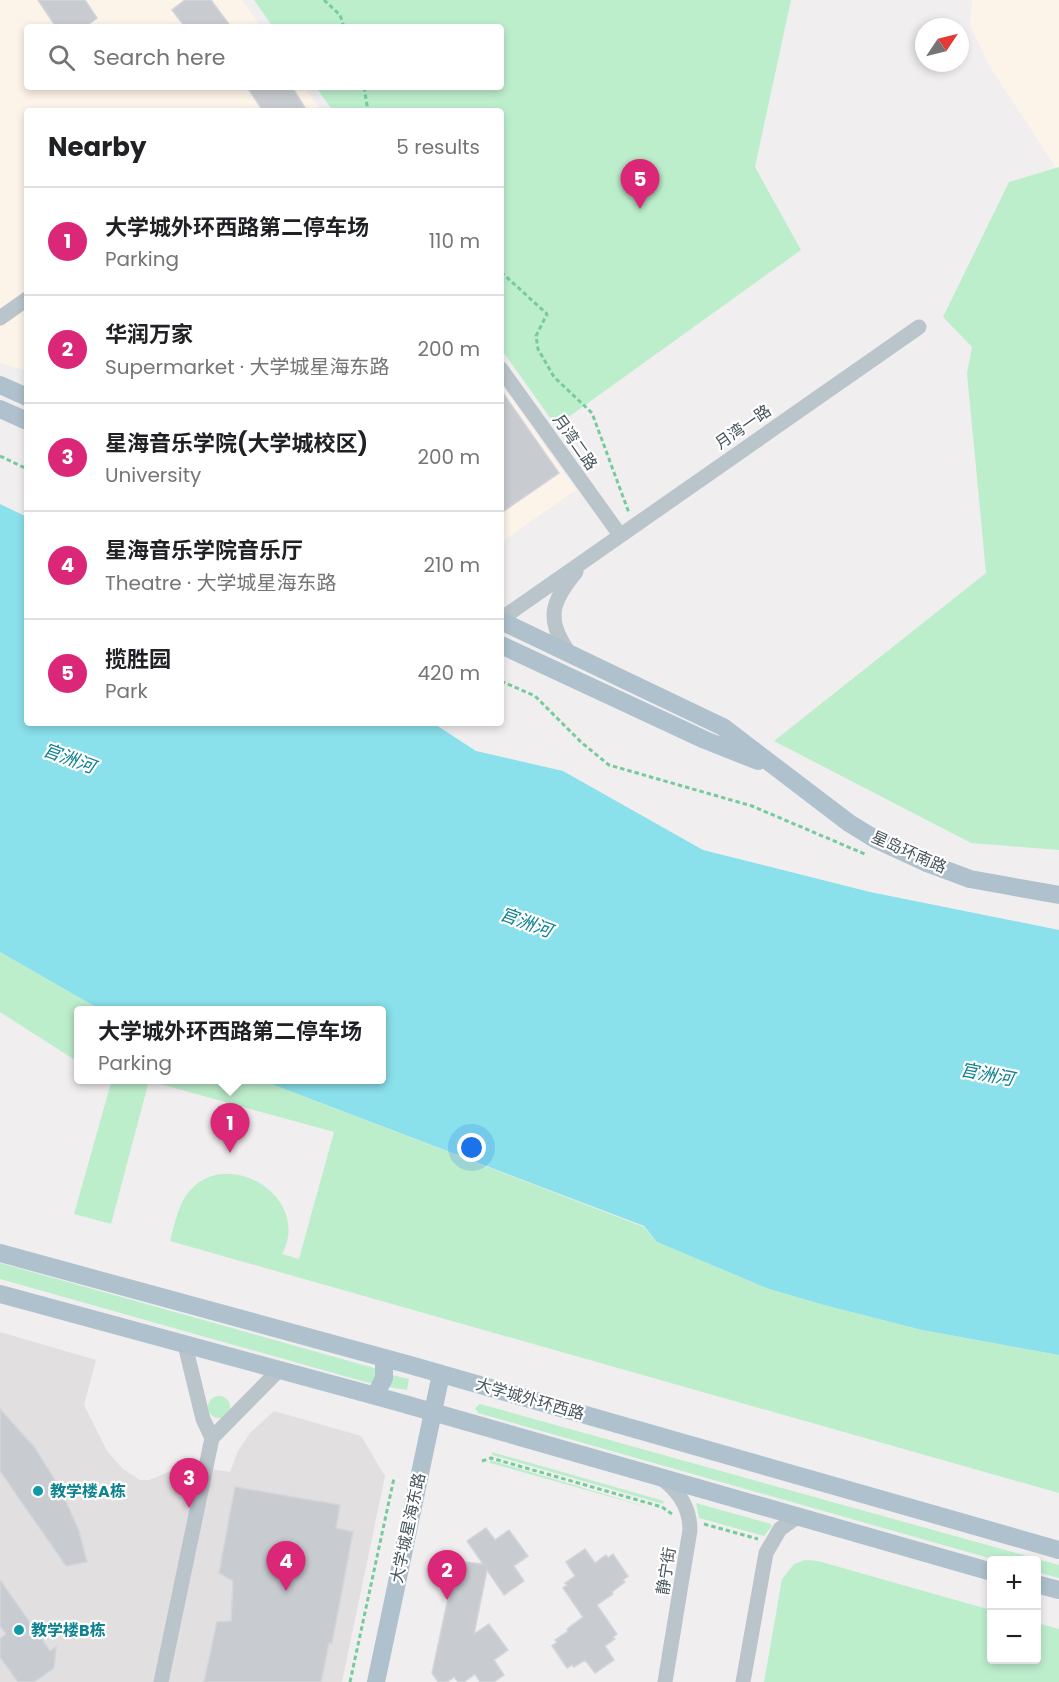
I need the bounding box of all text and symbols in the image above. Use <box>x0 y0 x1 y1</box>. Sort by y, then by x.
north arrow <box>915 18 969 72</box>
search box <box>24 24 504 90</box>
icon: search <box>45 41 78 74</box>
text: Search here <box>93 42 226 73</box>
text: Nearby <box>48 129 146 165</box>
text: 5 results <box>396 133 480 161</box>
pin: 5 <box>620 160 660 209</box>
text: 大学城外环西路第二停车场 <box>105 212 369 243</box>
text: 1 <box>64 227 71 255</box>
text: 110 m <box>429 227 480 255</box>
text: Parking <box>105 245 179 273</box>
text: 华润万家 <box>105 319 193 350</box>
text: 2 <box>62 335 73 363</box>
text: 200 m <box>417 335 480 363</box>
text: Supermarket · 大学城星海东路 <box>105 353 389 381</box>
street label: 月湾一路 <box>710 399 776 455</box>
street label: 月湾二路 <box>547 409 603 475</box>
text: 星海音乐学院(大学城校区) <box>105 428 368 459</box>
text: 3 <box>61 443 74 471</box>
text: 200 m <box>417 443 480 471</box>
text: University <box>105 461 201 489</box>
text: 星海音乐学院音乐厅 <box>105 535 303 566</box>
text: 4 <box>61 551 74 579</box>
text: 210 m <box>424 551 480 579</box>
text: Theatre · 大学城星海东路 <box>105 569 337 597</box>
text: 揽胜园 <box>105 644 171 675</box>
text: 5 <box>61 659 74 687</box>
text: 420 m <box>417 659 480 687</box>
text: Park <box>105 677 148 705</box>
water label: 官洲河 <box>39 737 101 780</box>
street label: 星岛环南路 <box>868 825 950 879</box>
water label: 官洲河 <box>496 901 558 944</box>
popup <box>74 1006 386 1084</box>
text: 大学城外环西路第二停车场 <box>98 1016 362 1047</box>
text: Parking <box>98 1049 172 1077</box>
water label: 官洲河 <box>958 1057 1019 1092</box>
pin: 1 <box>210 1104 250 1153</box>
your location <box>457 1133 486 1162</box>
street label: 大学城外环西路 <box>473 1373 587 1425</box>
pin: 3 <box>170 1458 208 1508</box>
street label: 大学城星海东路 <box>385 1471 431 1585</box>
place label: 教学楼A栋 <box>50 1480 126 1503</box>
marker: 教学楼A栋 <box>31 1484 45 1498</box>
pin: 4 <box>266 1542 306 1591</box>
street label: 静宁街 <box>651 1545 681 1597</box>
pin: 2 <box>428 1550 466 1600</box>
map controls <box>987 1556 1041 1664</box>
button: + <box>987 1556 1041 1610</box>
button: − <box>987 1610 1041 1664</box>
place label: 教学楼B栋 <box>31 1619 106 1642</box>
marker: 教学楼B栋 <box>12 1623 26 1637</box>

